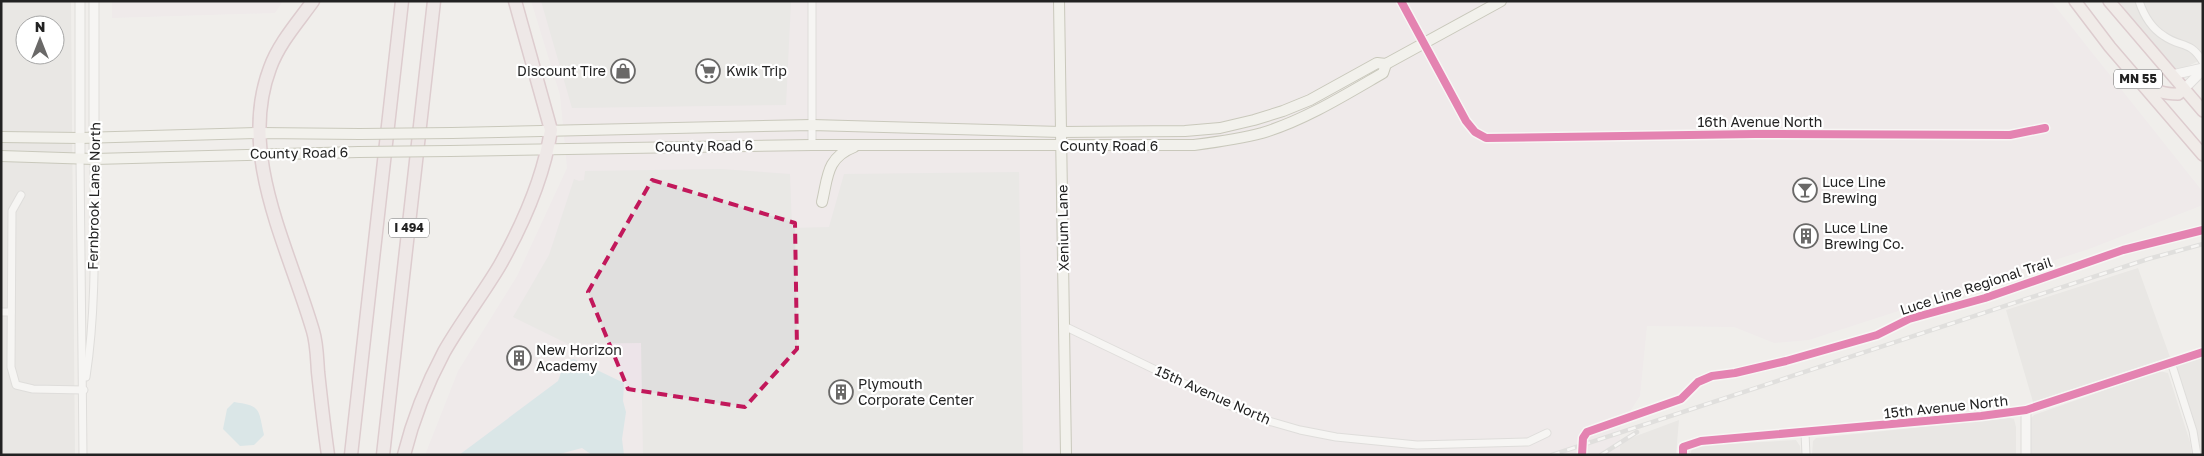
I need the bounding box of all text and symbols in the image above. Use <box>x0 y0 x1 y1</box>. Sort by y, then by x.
north arrow <box>15 15 65 65</box>
text: N <box>35 18 45 35</box>
shop icon: Discount Tire <box>610 58 636 84</box>
supermarket icon: Kwik Trip <box>695 58 721 84</box>
place label: Discount Tire <box>517 62 606 79</box>
place label: Kwik Trip <box>726 62 787 79</box>
road number: MN 55 <box>2114 70 2162 88</box>
street label: 16th Avenue North <box>1698 113 1822 130</box>
street label: Fernbrook Lane North <box>84 122 103 270</box>
street label: County Road 6 <box>655 136 753 155</box>
street label: County Road 6 <box>1060 137 1158 154</box>
street label: County Road 6 <box>250 143 348 162</box>
place label: Luce Line Brewing <box>1822 173 1886 206</box>
bar icon: Luce Line Brewing <box>1792 177 1818 203</box>
street label: Xenium Lane <box>1053 185 1072 271</box>
road number: I 494 <box>389 218 429 238</box>
place label: Luce Line Brewing Co. <box>1824 219 1904 252</box>
building icon: Luce Line Brewing Co. <box>1793 223 1819 249</box>
street label: Luce Line Regional Trail <box>1898 253 2054 318</box>
place label: New Horizon Academy <box>536 341 622 374</box>
building icon: New Horizon Academy <box>506 345 532 371</box>
street label: 15th Avenue North <box>1153 361 1274 428</box>
place label: Plymouth Corporate Center <box>858 375 975 408</box>
building icon: Plymouth Corporate Center <box>828 379 854 405</box>
street label: 15th Avenue North <box>1883 392 2009 421</box>

